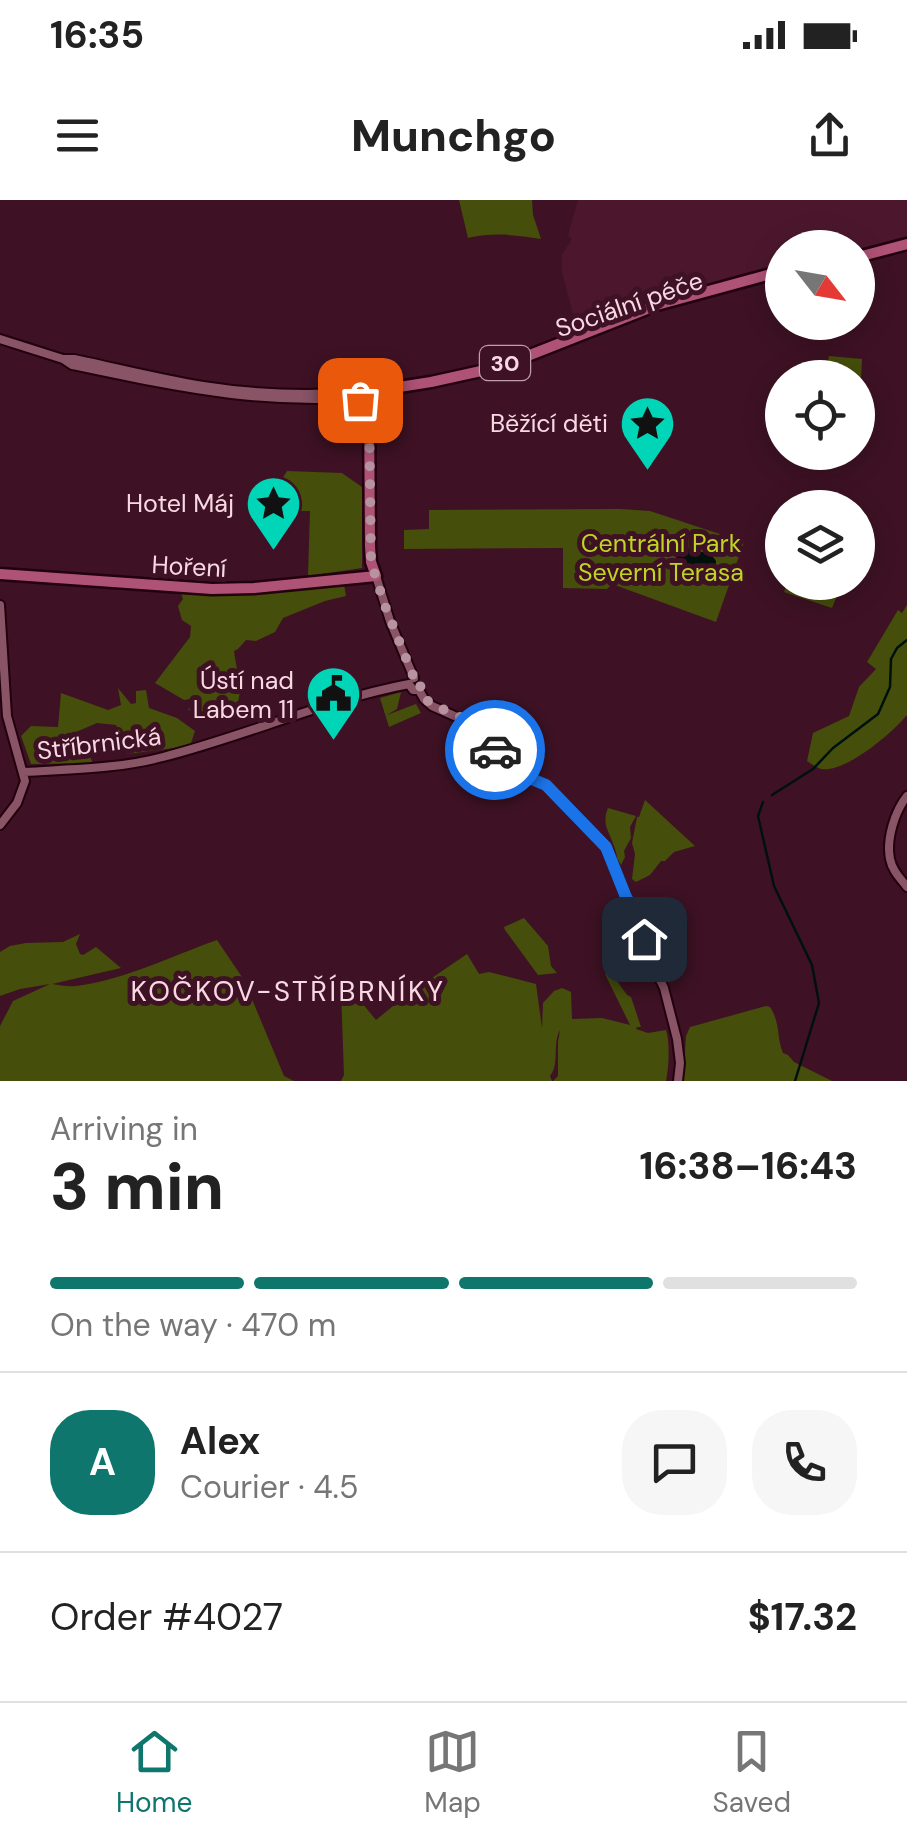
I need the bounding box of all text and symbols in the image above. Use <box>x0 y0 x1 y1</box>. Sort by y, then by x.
text: 16:35 <box>50 10 144 60</box>
text: Munchgo <box>351 106 556 165</box>
icon: menu <box>50 108 105 163</box>
icon: share <box>802 108 857 163</box>
north arrow <box>765 230 875 340</box>
map controls <box>765 230 875 600</box>
street label: Sociální péče <box>551 264 707 345</box>
road number: 30 <box>480 346 530 380</box>
pin <box>318 358 403 443</box>
button: locate <box>765 360 875 470</box>
icon: bag <box>333 373 388 428</box>
place icon: Běžící děti <box>617 393 677 472</box>
place label: Běžící děti <box>490 407 608 440</box>
place icon: Hotel Máj <box>243 473 303 552</box>
place label: Hotel Máj <box>126 487 234 520</box>
button: layers <box>765 490 875 600</box>
park label: Centrální Park Severní Terasa <box>578 527 744 589</box>
street label: Hoření <box>151 548 228 585</box>
place label: Ústí nad Labem 11 <box>193 664 294 726</box>
public building icon: Ústí nad Labem 11 <box>303 664 363 743</box>
courier <box>445 700 545 800</box>
street label: Stříbrnická <box>35 720 163 767</box>
icon: car <box>468 723 523 778</box>
pin <box>602 897 687 982</box>
icon: home <box>617 912 672 967</box>
district label: KOČKOV-STŘÍBRNÍKY <box>130 973 446 1010</box>
text: Arriving in <box>50 1108 198 1150</box>
text: 16:38–16:43 <box>639 1141 857 1191</box>
text: 3 min <box>50 1145 224 1229</box>
text: On the way · 470 m <box>50 1304 336 1346</box>
button: chat <box>622 1410 727 1515</box>
button: phone <box>752 1410 857 1515</box>
text: Alex <box>180 1416 260 1466</box>
text: A <box>89 1437 116 1487</box>
text: Courier · 4.5 <box>180 1466 358 1508</box>
text: Order #4027 <box>50 1592 283 1642</box>
text: $17.32 <box>748 1592 857 1642</box>
tab: Home <box>116 1724 192 1821</box>
tab: Map <box>424 1724 481 1821</box>
tab: Saved <box>713 1724 791 1821</box>

